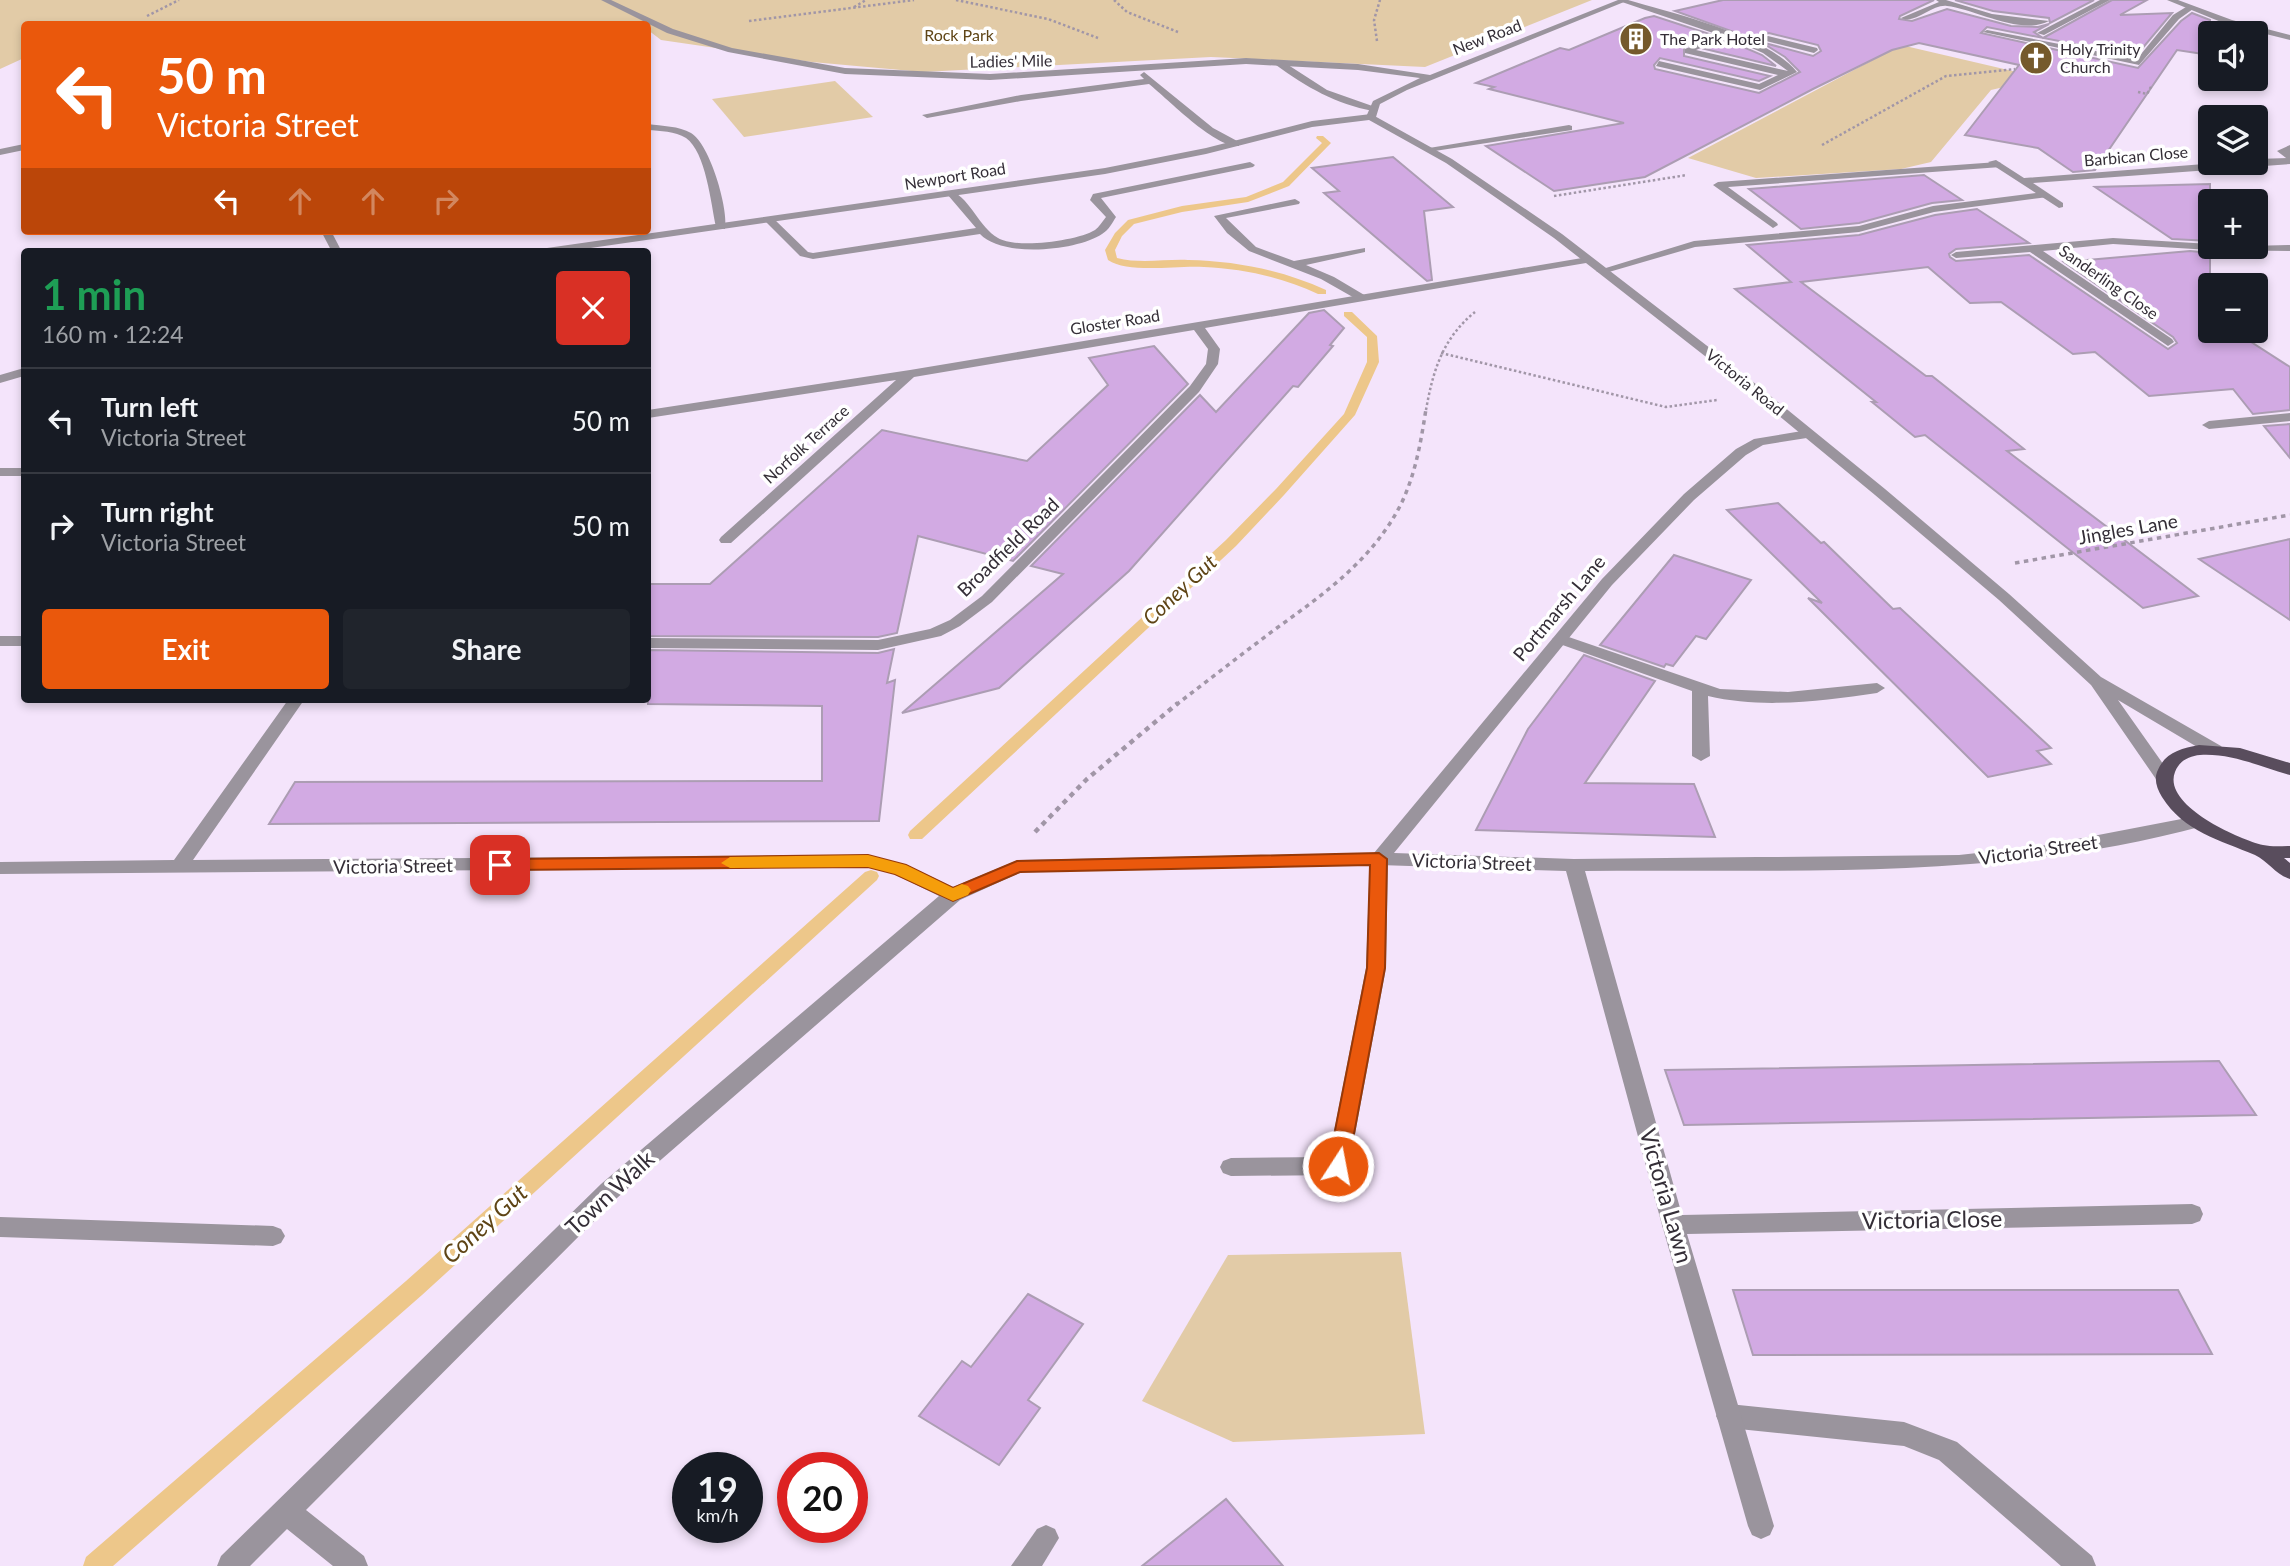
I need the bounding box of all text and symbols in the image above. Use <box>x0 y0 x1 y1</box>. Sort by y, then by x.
street label: New Road <box>1450 15 1524 58</box>
building icon: The Park Hotel <box>1617 20 1655 58</box>
map controls <box>2198 21 2268 343</box>
button: sound <box>2198 21 2268 91</box>
park label: Rock Park <box>924 25 995 44</box>
place label: The Park Hotel <box>1660 29 1765 48</box>
church icon: Holy Trinity Church <box>2017 39 2055 77</box>
place label: Holy Trinity Church <box>2060 39 2141 76</box>
text: 50 m <box>157 46 267 104</box>
icon: left <box>42 49 133 140</box>
street label: Ladies' Mile <box>970 50 1052 71</box>
text: Victoria Street <box>157 105 359 144</box>
button: layers <box>2198 105 2268 175</box>
street label: Barbican Close <box>2083 141 2189 170</box>
street label: Newport Road <box>903 158 1007 193</box>
icon: left <box>208 182 246 220</box>
icon: ahead <box>281 182 319 220</box>
icon: ahead <box>354 182 392 220</box>
icon: right <box>427 182 465 220</box>
button: + <box>2198 189 2268 259</box>
street label: Sanderling Close <box>2056 240 2162 323</box>
text: 1 min <box>42 269 146 319</box>
button: close <box>556 271 630 345</box>
button: − <box>2198 273 2268 343</box>
street label: Gloster Road <box>1069 305 1161 338</box>
text: 160 m · 12:24 <box>42 320 184 348</box>
street label: Victoria Road <box>1703 345 1788 419</box>
text: Turn left <box>101 391 198 423</box>
street label: Norfolk Terrace <box>759 400 852 487</box>
icon: left <box>42 402 80 440</box>
text: 50 m <box>572 405 630 437</box>
text: Victoria Street <box>101 423 246 451</box>
street label: Broadfield Road <box>952 492 1063 601</box>
text: Turn right <box>101 496 214 528</box>
icon: right <box>42 507 80 545</box>
street label: Jingles Lane <box>2076 508 2179 549</box>
text: 50 m <box>572 510 630 542</box>
text: Victoria Street <box>101 528 246 556</box>
water label: Coney Gut <box>1137 548 1221 629</box>
street label: Portmarsh Lane <box>1508 550 1609 665</box>
button: Exit <box>42 609 329 689</box>
button: Share <box>343 609 630 689</box>
street label: Victoria Street <box>1977 830 2099 869</box>
pin <box>470 835 530 895</box>
icon: arrive <box>481 846 519 884</box>
street label: Victoria Street <box>1412 848 1532 875</box>
street label: Victoria Street <box>333 853 453 878</box>
street label: Victoria Lawn <box>1634 1125 1700 1266</box>
position arrow <box>1301 1129 1375 1203</box>
street label: Town Walk <box>559 1144 660 1240</box>
water label: Coney Gut <box>435 1177 533 1269</box>
street label: Victoria Close <box>1862 1204 2002 1234</box>
speed limit sign: 20 <box>777 1452 868 1543</box>
text: 19 <box>697 1467 738 1509</box>
text: km/h <box>696 1504 739 1526</box>

